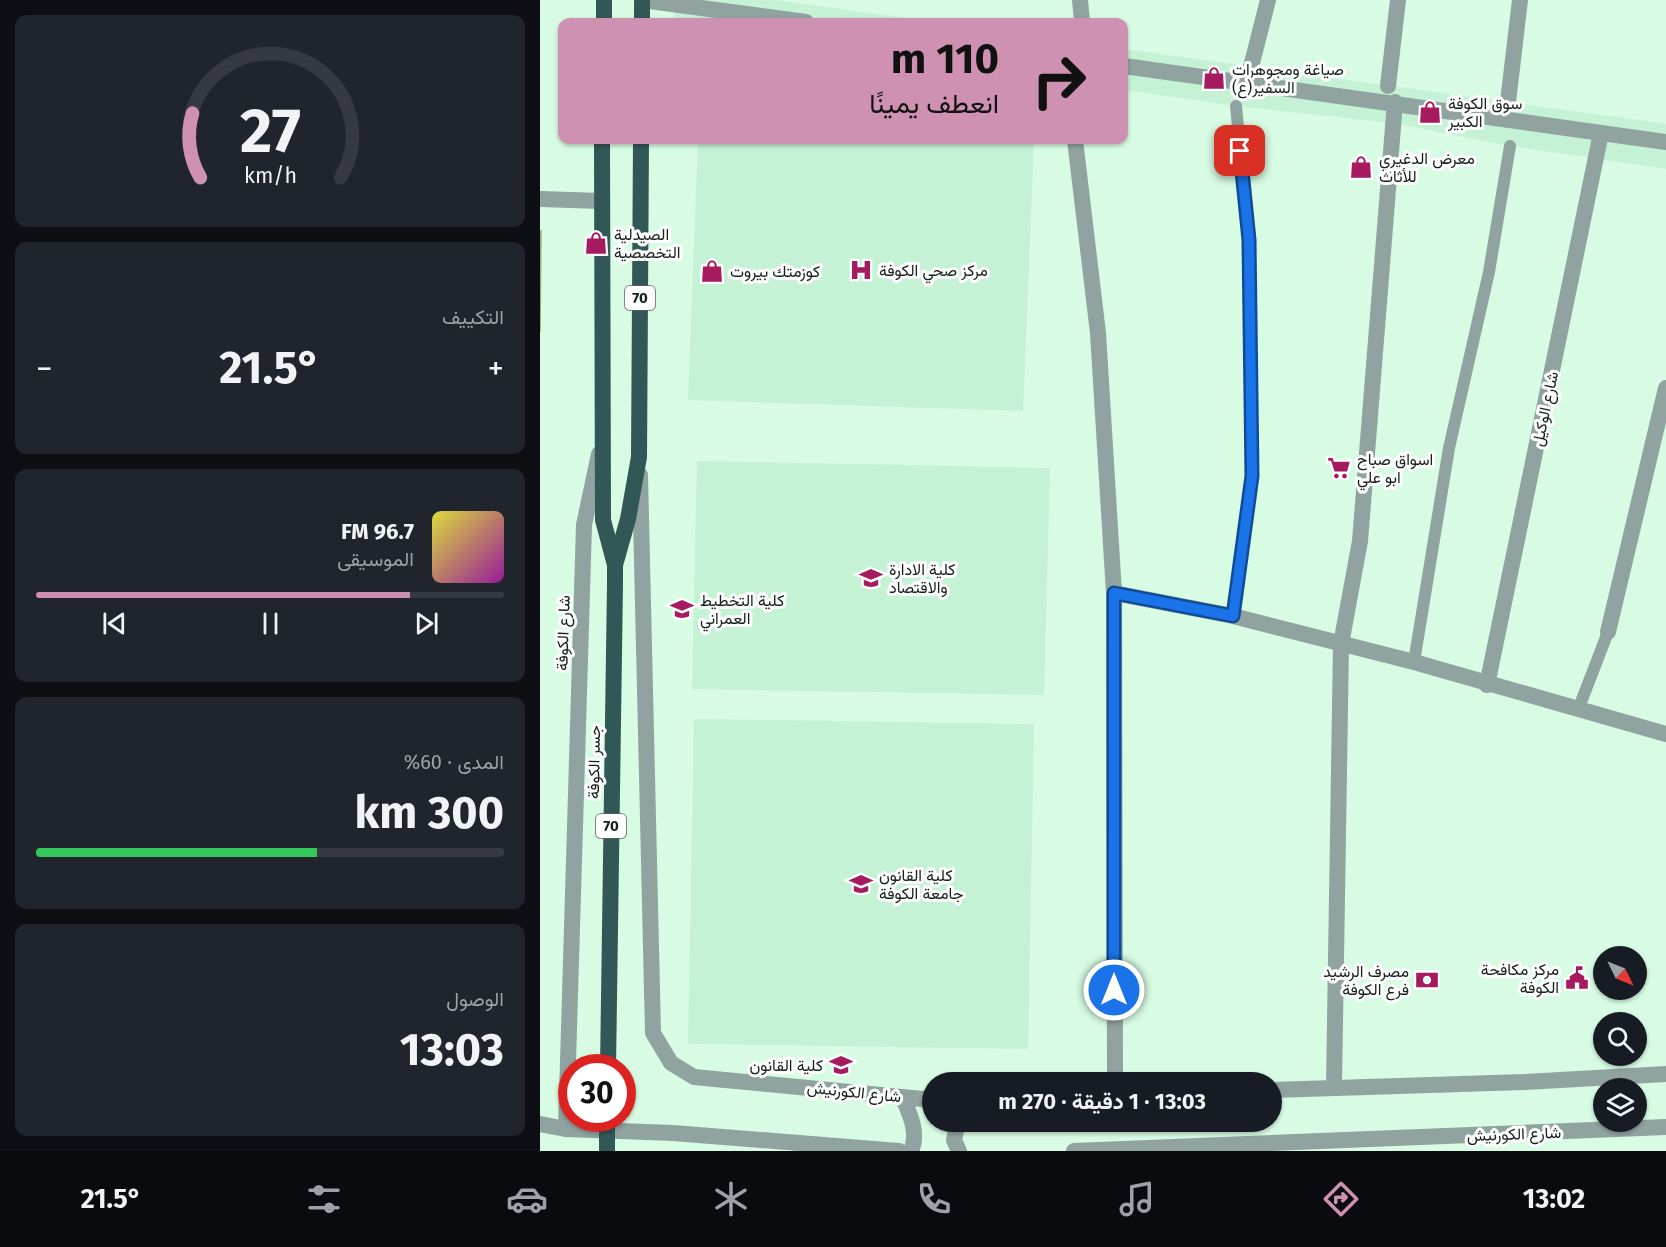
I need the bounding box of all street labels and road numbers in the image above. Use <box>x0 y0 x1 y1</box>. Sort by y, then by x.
road number: 70 <box>625 286 655 310</box>
street label: شارع الوكيل <box>1528 370 1564 449</box>
street label: شارع الكوفة <box>552 595 576 671</box>
street label: جسر الكوفة <box>584 725 605 799</box>
road number: 70 <box>596 814 626 838</box>
street label: شارع الكورنيش <box>806 1078 902 1108</box>
street label: شارع الكورنيش <box>1466 1123 1562 1147</box>

